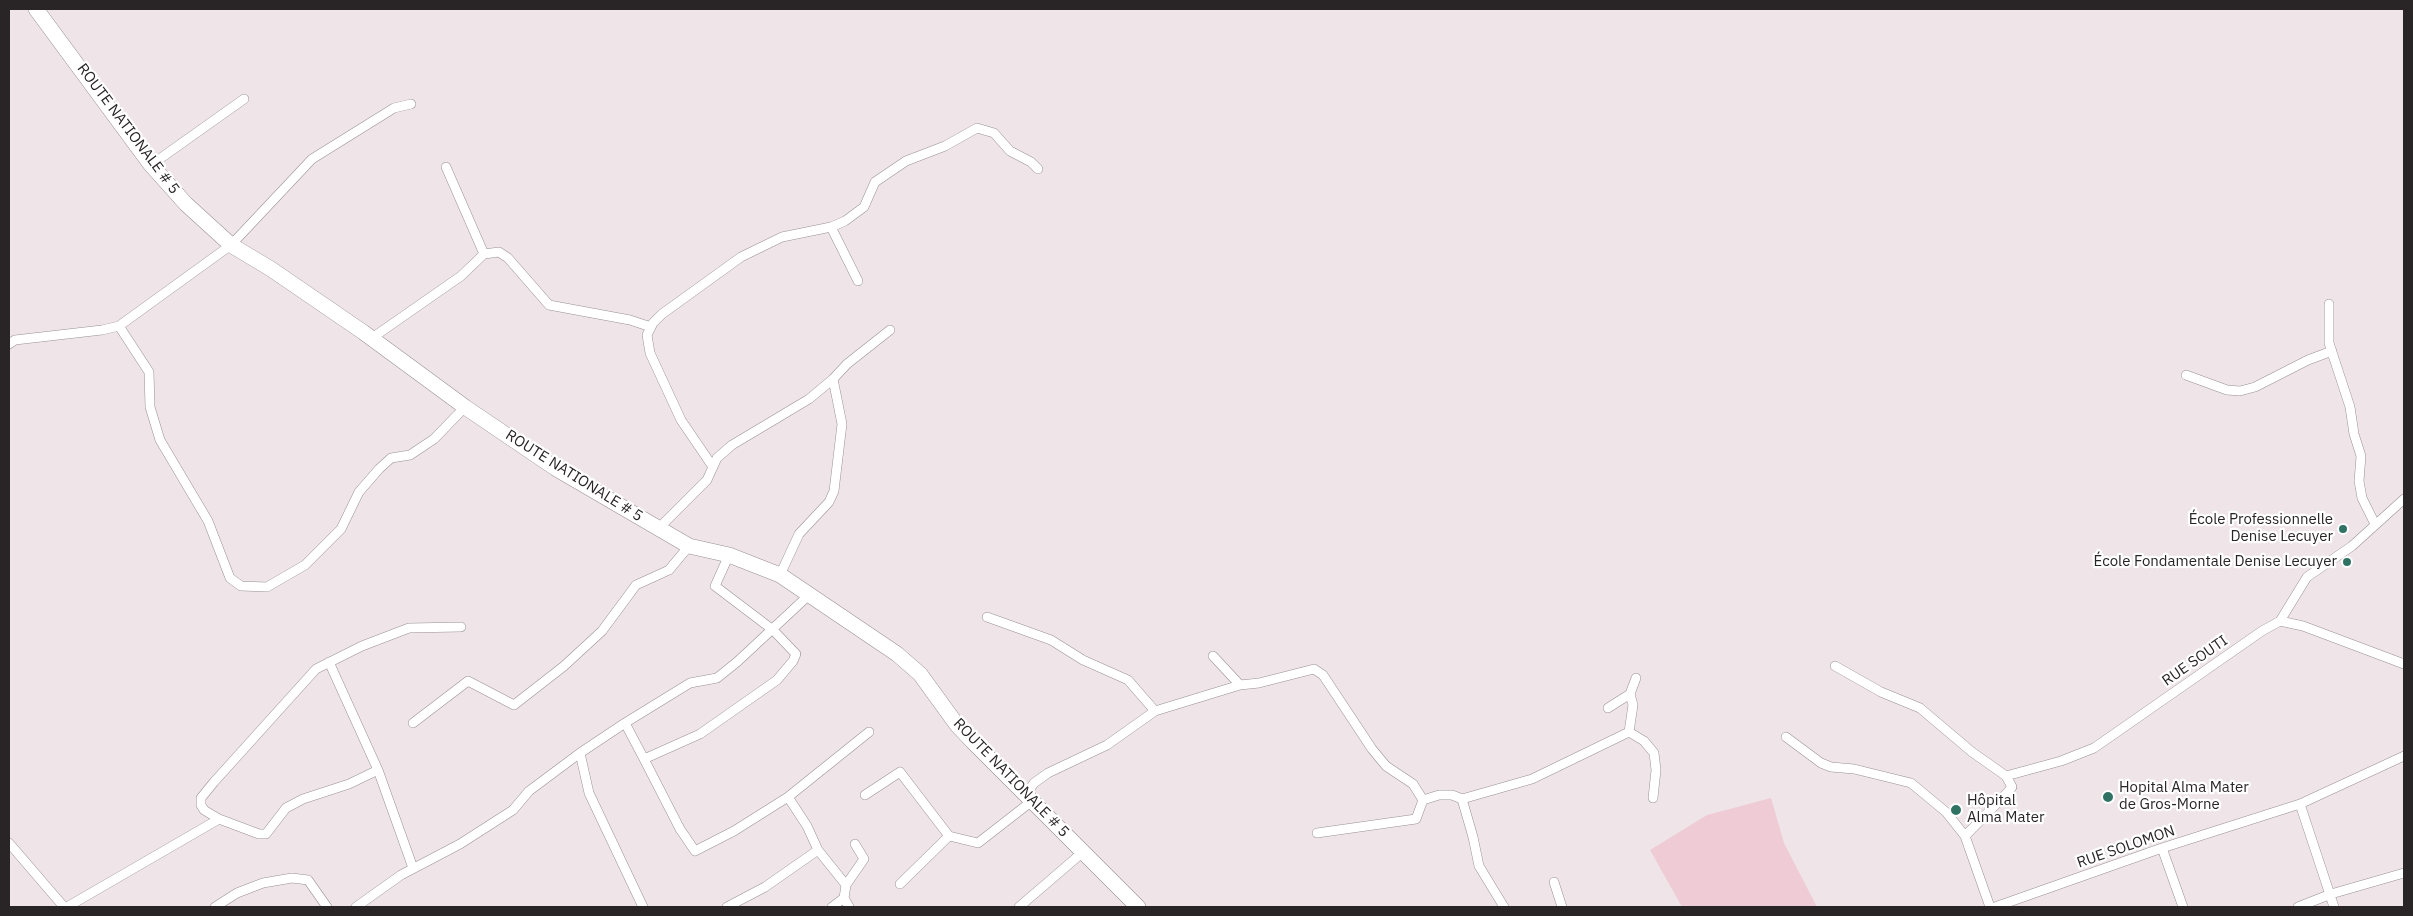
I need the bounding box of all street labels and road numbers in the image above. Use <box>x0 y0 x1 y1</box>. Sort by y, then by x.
street label: ROUTE NATIONALE # 5 <box>73 60 183 198</box>
street label: ROUTE NATIONALE # 5 <box>502 426 646 526</box>
street label: RUE SOUTI <box>2159 632 2231 690</box>
street label: ROUTE NATIONALE # 5 <box>949 715 1073 841</box>
street label: RUE SOLOMON <box>2075 822 2177 872</box>

